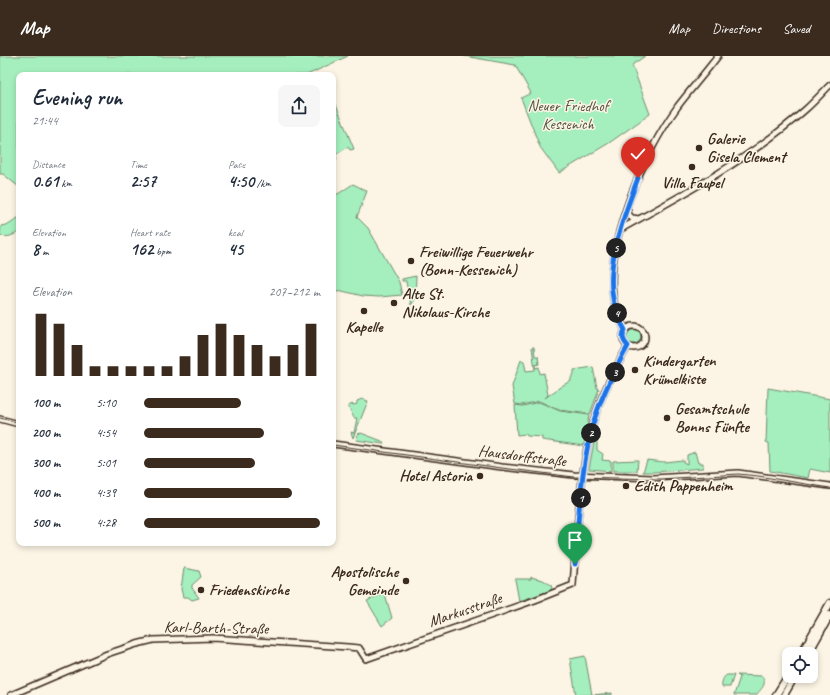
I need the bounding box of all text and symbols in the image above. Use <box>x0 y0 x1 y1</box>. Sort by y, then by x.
text: Map <box>20 16 50 40</box>
text: Map <box>669 20 690 37</box>
text: Directions <box>712 20 761 37</box>
text: Saved <box>783 20 810 37</box>
text: Evening run <box>32 84 122 112</box>
button: share <box>278 85 320 127</box>
park label: Neuer Friedhof Kessenich <box>528 96 612 134</box>
text: 21:44 <box>32 113 58 129</box>
place label: Galerie Gisela Clement <box>707 129 788 167</box>
pin <box>621 137 655 178</box>
icon: check <box>627 143 649 165</box>
marker: Galerie Gisela Clement <box>694 143 704 153</box>
text: Distance <box>32 157 65 171</box>
text: Time <box>130 157 147 171</box>
text: Pace <box>228 157 245 171</box>
marker: Villa Faupel <box>687 162 697 172</box>
text: 0.61 <box>32 171 59 192</box>
text: 2:57 <box>130 171 156 192</box>
text: 4:50 <box>228 171 254 192</box>
place label: Villa Faupel <box>661 173 726 193</box>
text: km <box>59 176 72 190</box>
text: /km <box>254 176 271 190</box>
text: Elevation <box>32 225 66 239</box>
text: Heart rate <box>130 225 170 239</box>
text: kcal <box>228 225 243 239</box>
pin: 5 <box>606 238 626 258</box>
text: 8 <box>32 239 40 260</box>
text: 162 <box>130 239 153 260</box>
text: 45 <box>228 239 243 260</box>
text: 5 <box>614 241 618 255</box>
place label: Freiwillige Feuerwehr (Bonn-Kessenich) <box>419 242 535 280</box>
text: m <box>40 244 48 258</box>
text: bpm <box>153 244 171 258</box>
marker: Freiwillige Feuerwehr (Bonn-Kessenich) <box>406 256 416 266</box>
text: Elevation <box>32 284 72 300</box>
text: 207–212 m <box>269 284 320 300</box>
place label: Alte St. Nikolaus-Kirche <box>402 284 491 322</box>
marker: Alte St. Nikolaus-Kirche <box>389 298 399 308</box>
pin: 4 <box>607 303 627 323</box>
marker: Kapelle <box>359 306 369 316</box>
text: 4 <box>615 306 619 320</box>
place label: Kapelle <box>345 317 384 337</box>
place label: Kindergarten Krümelkiste <box>643 351 716 389</box>
pin: 3 <box>605 362 625 382</box>
text: 3 <box>613 365 617 379</box>
marker: Kindergarten Krümelkiste <box>630 365 640 375</box>
text: 100 m <box>32 395 60 411</box>
text: 5:10 <box>96 395 116 411</box>
place label: Gesamtschule Bonns Fünfte <box>675 399 750 437</box>
marker: Gesamtschule Bonns Fünfte <box>662 413 672 423</box>
pin: 2 <box>581 423 601 443</box>
text: 200 m <box>32 425 60 441</box>
text: 4:54 <box>96 425 116 441</box>
text: 2 <box>589 426 593 440</box>
street label: Hausdorffstraße <box>477 441 569 472</box>
text: 300 m <box>32 455 60 471</box>
text: 5:01 <box>96 455 116 471</box>
place label: Hotel Astoria <box>399 466 473 486</box>
marker: Hotel Astoria <box>475 471 485 481</box>
place label: Edith Pappenheim <box>634 476 734 496</box>
marker: Edith Pappenheim <box>621 481 631 491</box>
text: 400 m <box>32 485 60 501</box>
text: 4:39 <box>96 485 116 501</box>
pin: 1 <box>571 488 591 508</box>
text: 1 <box>579 491 583 505</box>
text: 500 m <box>32 515 60 531</box>
text: 4:28 <box>96 515 116 531</box>
pin <box>558 523 592 564</box>
icon: arrive <box>564 529 586 551</box>
place label: Apostolische Gemeinde <box>331 562 400 600</box>
marker: Apostolische Gemeinde <box>401 576 411 586</box>
place label: Friedenskirche <box>209 580 290 600</box>
marker: Friedenskirche <box>196 585 206 595</box>
street label: Markusstraße <box>426 588 506 632</box>
street label: Karl-Barth-Straße <box>164 617 270 639</box>
map controls <box>782 647 818 683</box>
button: locate <box>782 647 818 683</box>

